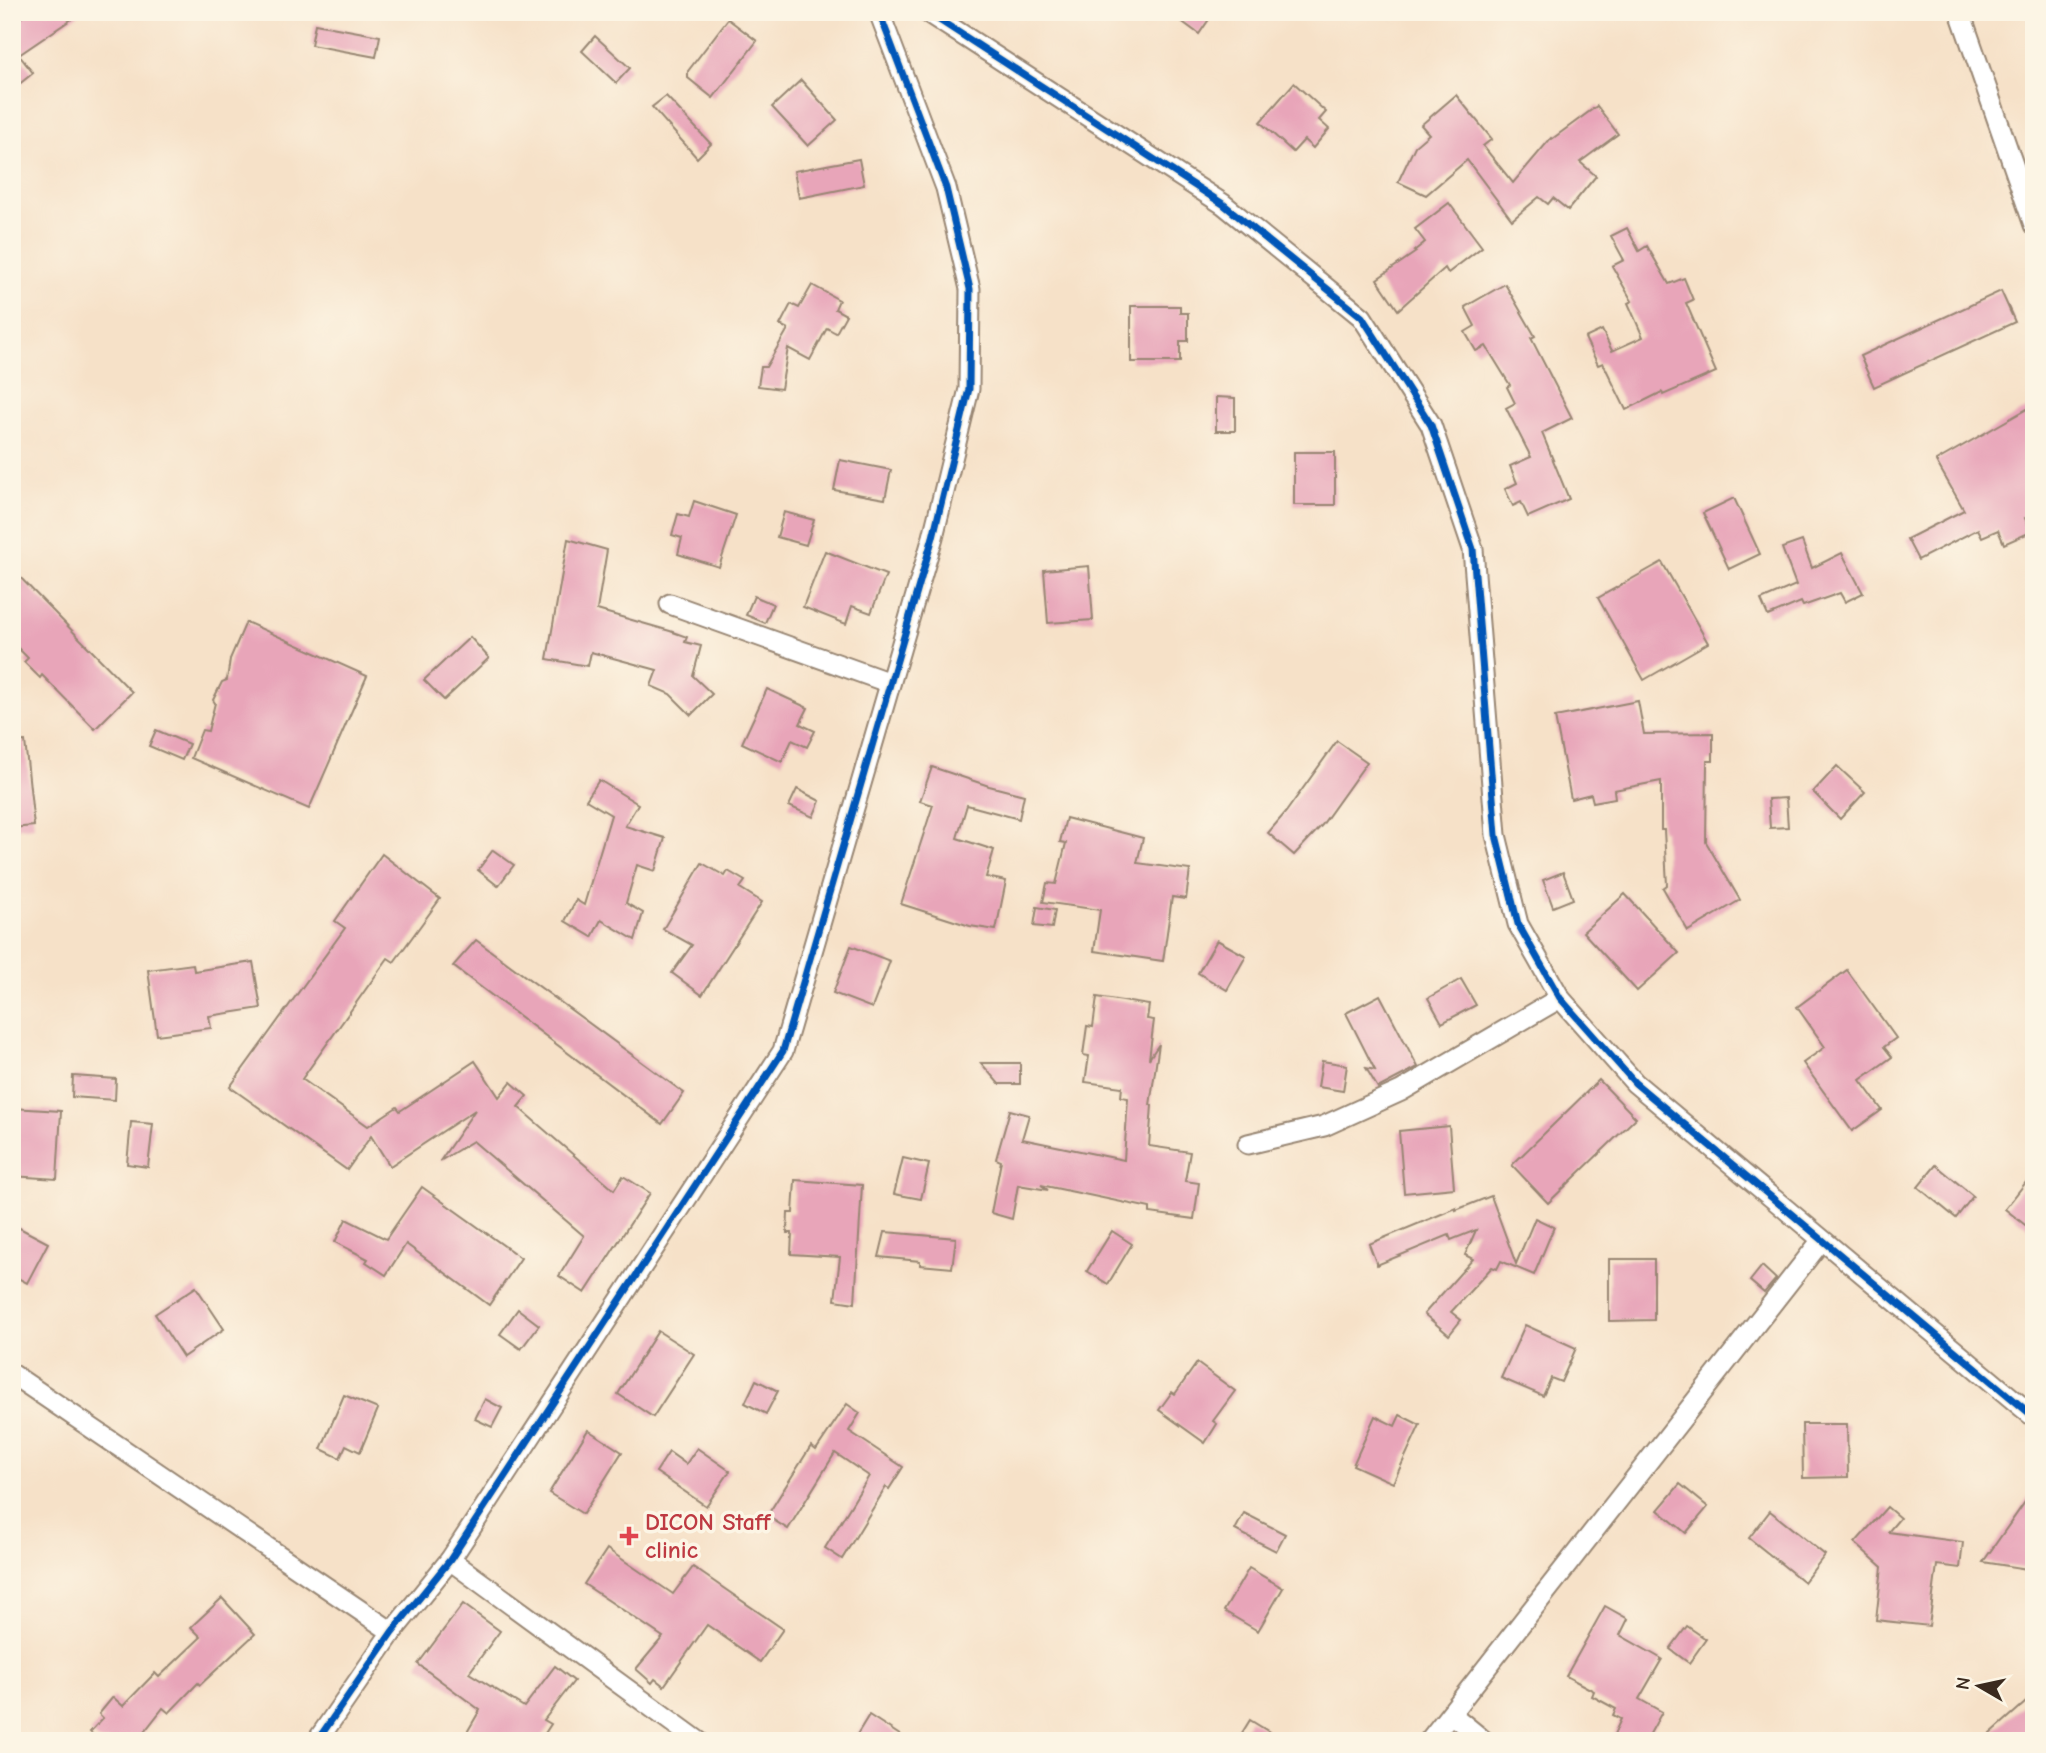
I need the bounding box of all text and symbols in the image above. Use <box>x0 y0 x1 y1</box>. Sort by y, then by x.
place label: DICON Staff clinic <box>645 1508 772 1564</box>
marker: DICON Staff clinic <box>619 1526 639 1546</box>
north arrow <box>1944 1652 2014 1722</box>
text: N <box>1951 1676 1975 1691</box>

